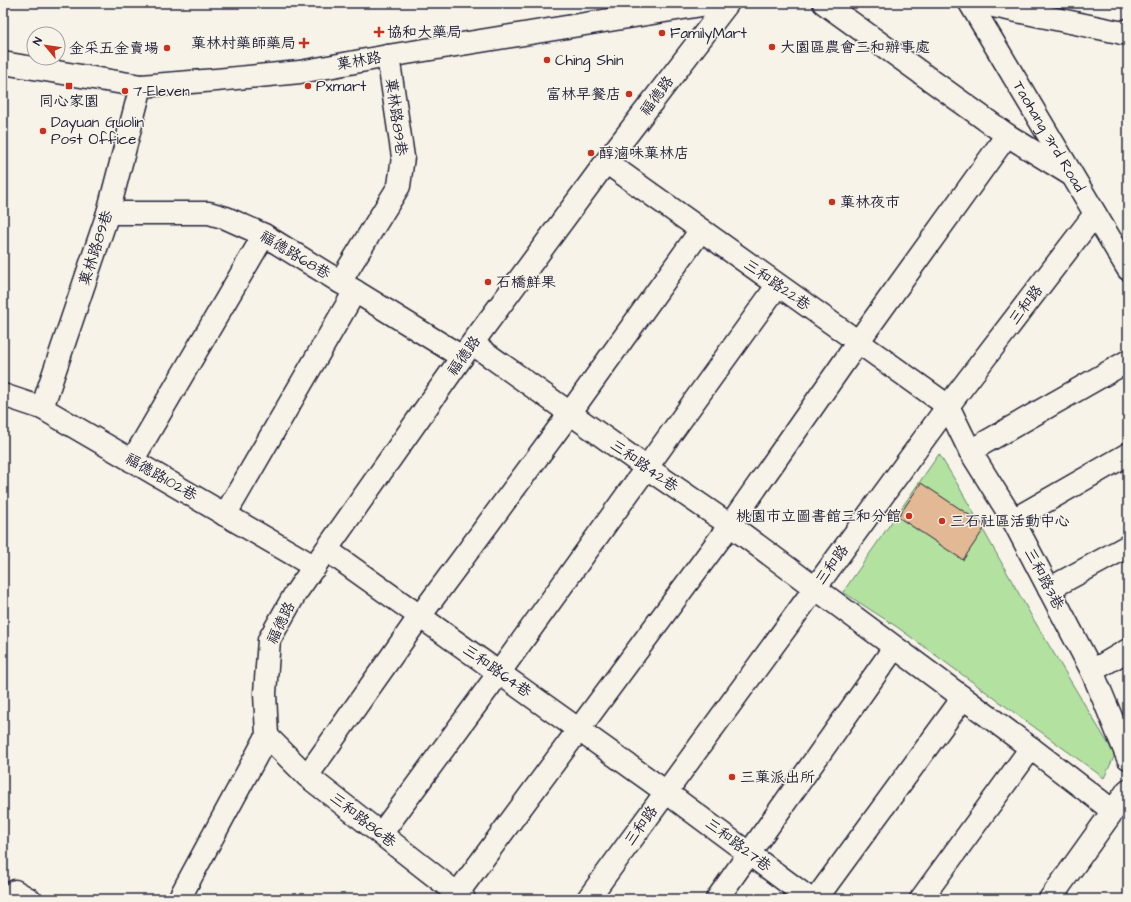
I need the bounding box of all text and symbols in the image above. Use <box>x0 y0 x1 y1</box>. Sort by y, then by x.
place label: 協和大藥局 <box>387 22 462 43</box>
place label: FamilyMart <box>670 23 747 45</box>
north arrow <box>26 26 66 66</box>
marker: 協和大藥局 <box>374 27 384 37</box>
marker: FamilyMart <box>657 28 667 38</box>
place label: 菓林村藥師藥局 <box>191 33 296 54</box>
text: N <box>29 35 46 48</box>
place label: 大園區農會三和辦事處 <box>780 37 930 58</box>
place label: 金采五金賣場 <box>69 38 159 59</box>
marker: 菓林村藥師藥局 <box>299 38 309 48</box>
marker: 大園區農會三和辦事處 <box>767 42 777 52</box>
marker: 金采五金賣場 <box>162 43 172 53</box>
street label: 菓林路 <box>335 47 383 75</box>
place label: Ching Shin <box>555 50 624 72</box>
marker: Ching Shin <box>542 55 552 65</box>
street label: 福德路 <box>635 72 679 120</box>
place label: Pxmart <box>316 76 366 97</box>
street label: 菓林路89巷 <box>380 77 412 157</box>
street label: Taohang 3rd Road <box>1008 77 1090 196</box>
marker: 同心家園 <box>64 81 74 91</box>
place label: 7-Eleven <box>133 81 190 102</box>
marker: Pxmart <box>303 81 313 91</box>
place label: 富林早餐店 <box>546 84 621 105</box>
marker: 7-Eleven <box>120 86 130 96</box>
marker: 富林早餐店 <box>624 89 634 99</box>
place label: 同心家園 <box>39 91 99 112</box>
place label: Dayuan Guolin Post Office <box>51 112 144 150</box>
marker: Dayuan Guolin Post Office <box>38 126 48 136</box>
place label: 醇滷味菓林店 <box>599 143 689 164</box>
marker: 醇滷味菓林店 <box>586 148 596 158</box>
place label: 菓林夜市 <box>840 192 900 213</box>
marker: 菓林夜市 <box>827 197 837 207</box>
street label: 菓林路89巷 <box>74 208 118 288</box>
street label: 福德路68巷 <box>256 226 334 284</box>
street label: 三和路22巷 <box>739 254 815 316</box>
place label: 石橋鮮果 <box>496 272 556 293</box>
marker: 石橋鮮果 <box>483 277 493 287</box>
street label: 三和路 <box>1004 281 1048 329</box>
street label: 福德路 <box>442 332 486 380</box>
street label: 三和路42巷 <box>606 435 682 497</box>
street label: 福德路102巷 <box>121 448 201 506</box>
place label: 桃園市立圖書館三和分館 <box>736 506 901 527</box>
marker: 桃園市立圖書館三和分館 <box>904 511 914 521</box>
place label: 三石社區活動中心 <box>950 511 1070 532</box>
marker: 三石社區活動中心 <box>937 516 947 526</box>
street label: 三和路 <box>810 541 854 589</box>
street label: 三和路3巷 <box>1019 544 1069 614</box>
street label: 福德路 <box>262 598 300 648</box>
street label: 三和路64巷 <box>458 640 536 702</box>
place label: 三菓派出所 <box>740 767 815 788</box>
marker: 三菓派出所 <box>727 772 737 782</box>
street label: 三和路86巷 <box>325 787 401 853</box>
street label: 三和路 <box>619 802 663 850</box>
street label: 三和路27巷 <box>701 813 775 877</box>

